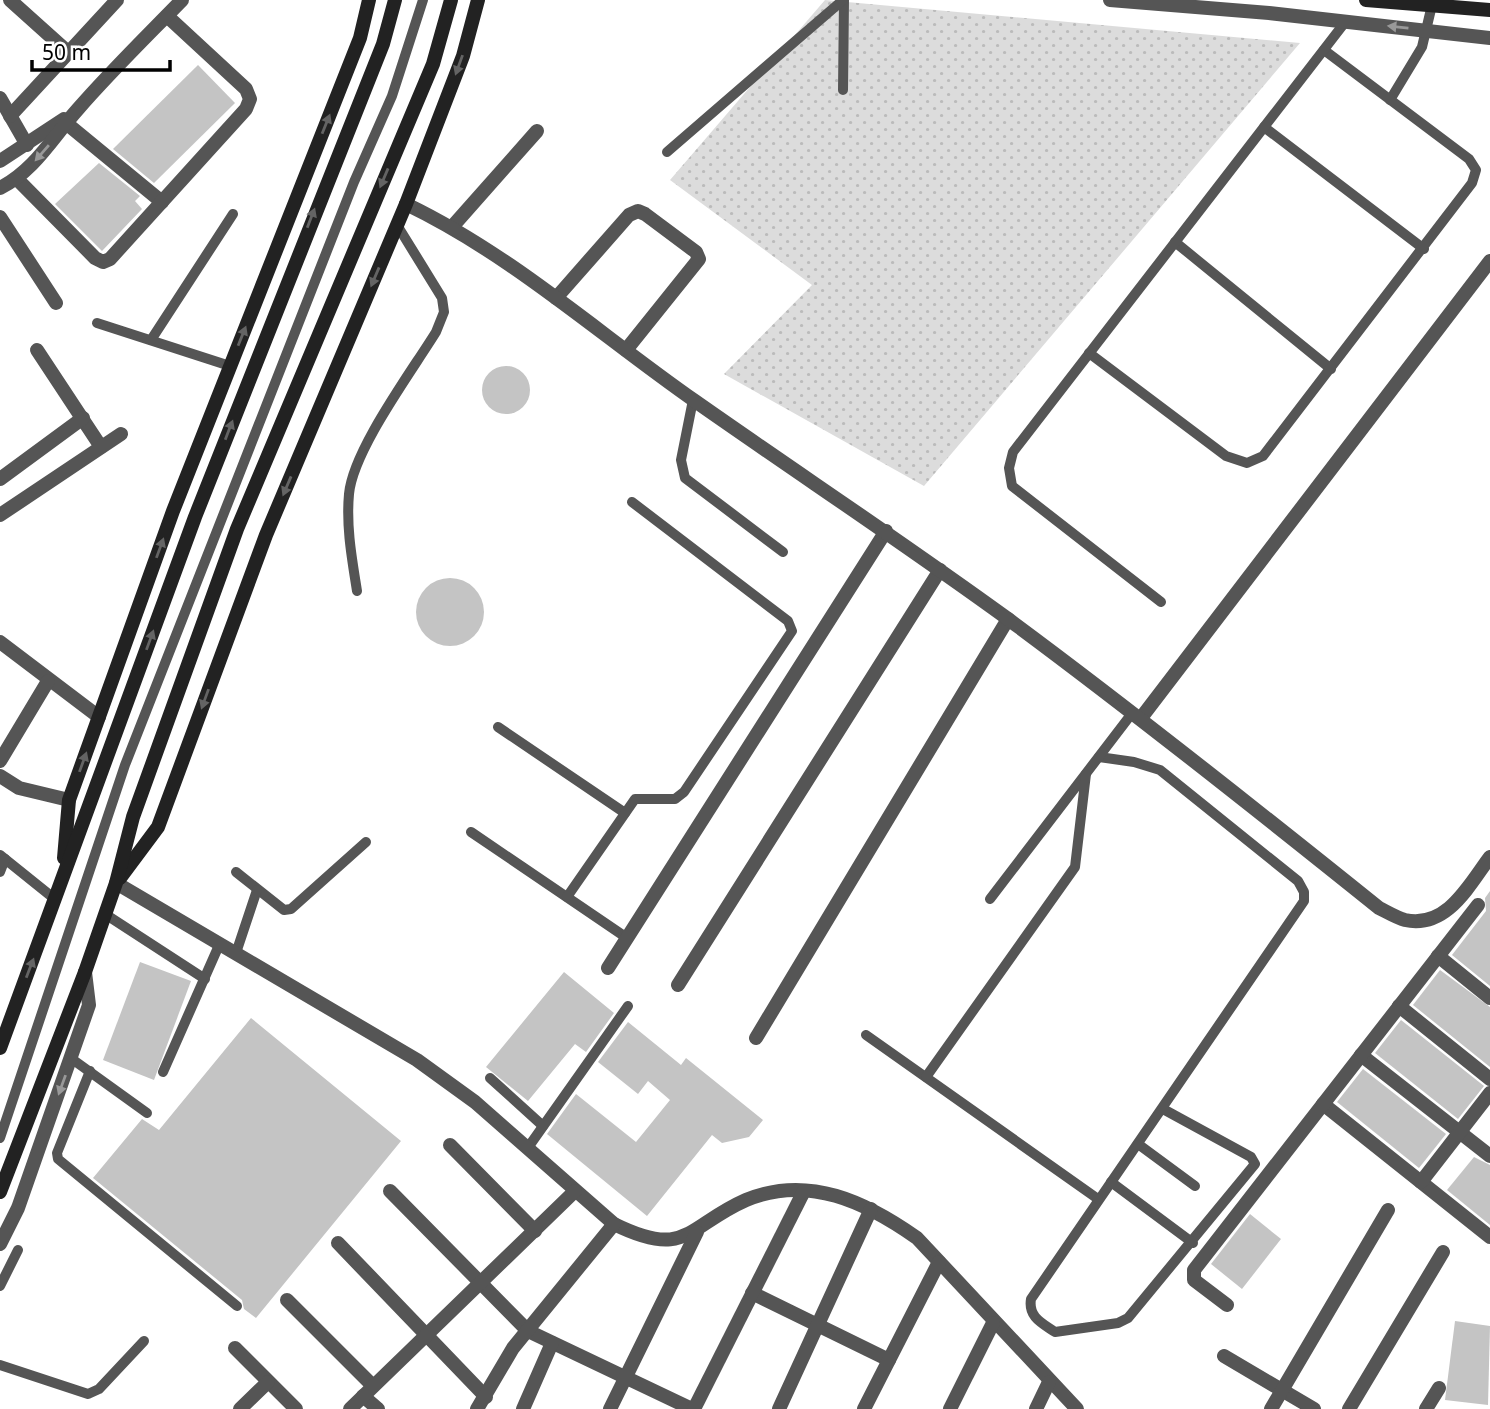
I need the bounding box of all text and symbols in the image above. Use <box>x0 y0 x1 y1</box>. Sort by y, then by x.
one-way arrow <box>1387 22 1409 33</box>
scale bar <box>32 28 170 72</box>
text: 50 m <box>42 38 91 66</box>
one-way arrow <box>453 55 464 76</box>
one-way arrow <box>320 114 331 135</box>
one-way arrow <box>35 145 50 162</box>
one-way arrow <box>379 168 390 189</box>
one-way arrow <box>306 208 317 229</box>
one-way arrow <box>369 267 381 287</box>
one-way arrow <box>237 325 248 346</box>
one-way arrow <box>224 420 235 441</box>
one-way arrow <box>281 476 292 497</box>
one-way arrow <box>155 538 166 559</box>
one-way arrow <box>145 629 156 650</box>
one-way arrow <box>199 688 210 709</box>
one-way arrow <box>77 752 88 773</box>
one-way arrow <box>25 958 36 979</box>
one-way arrow <box>56 1074 67 1095</box>

